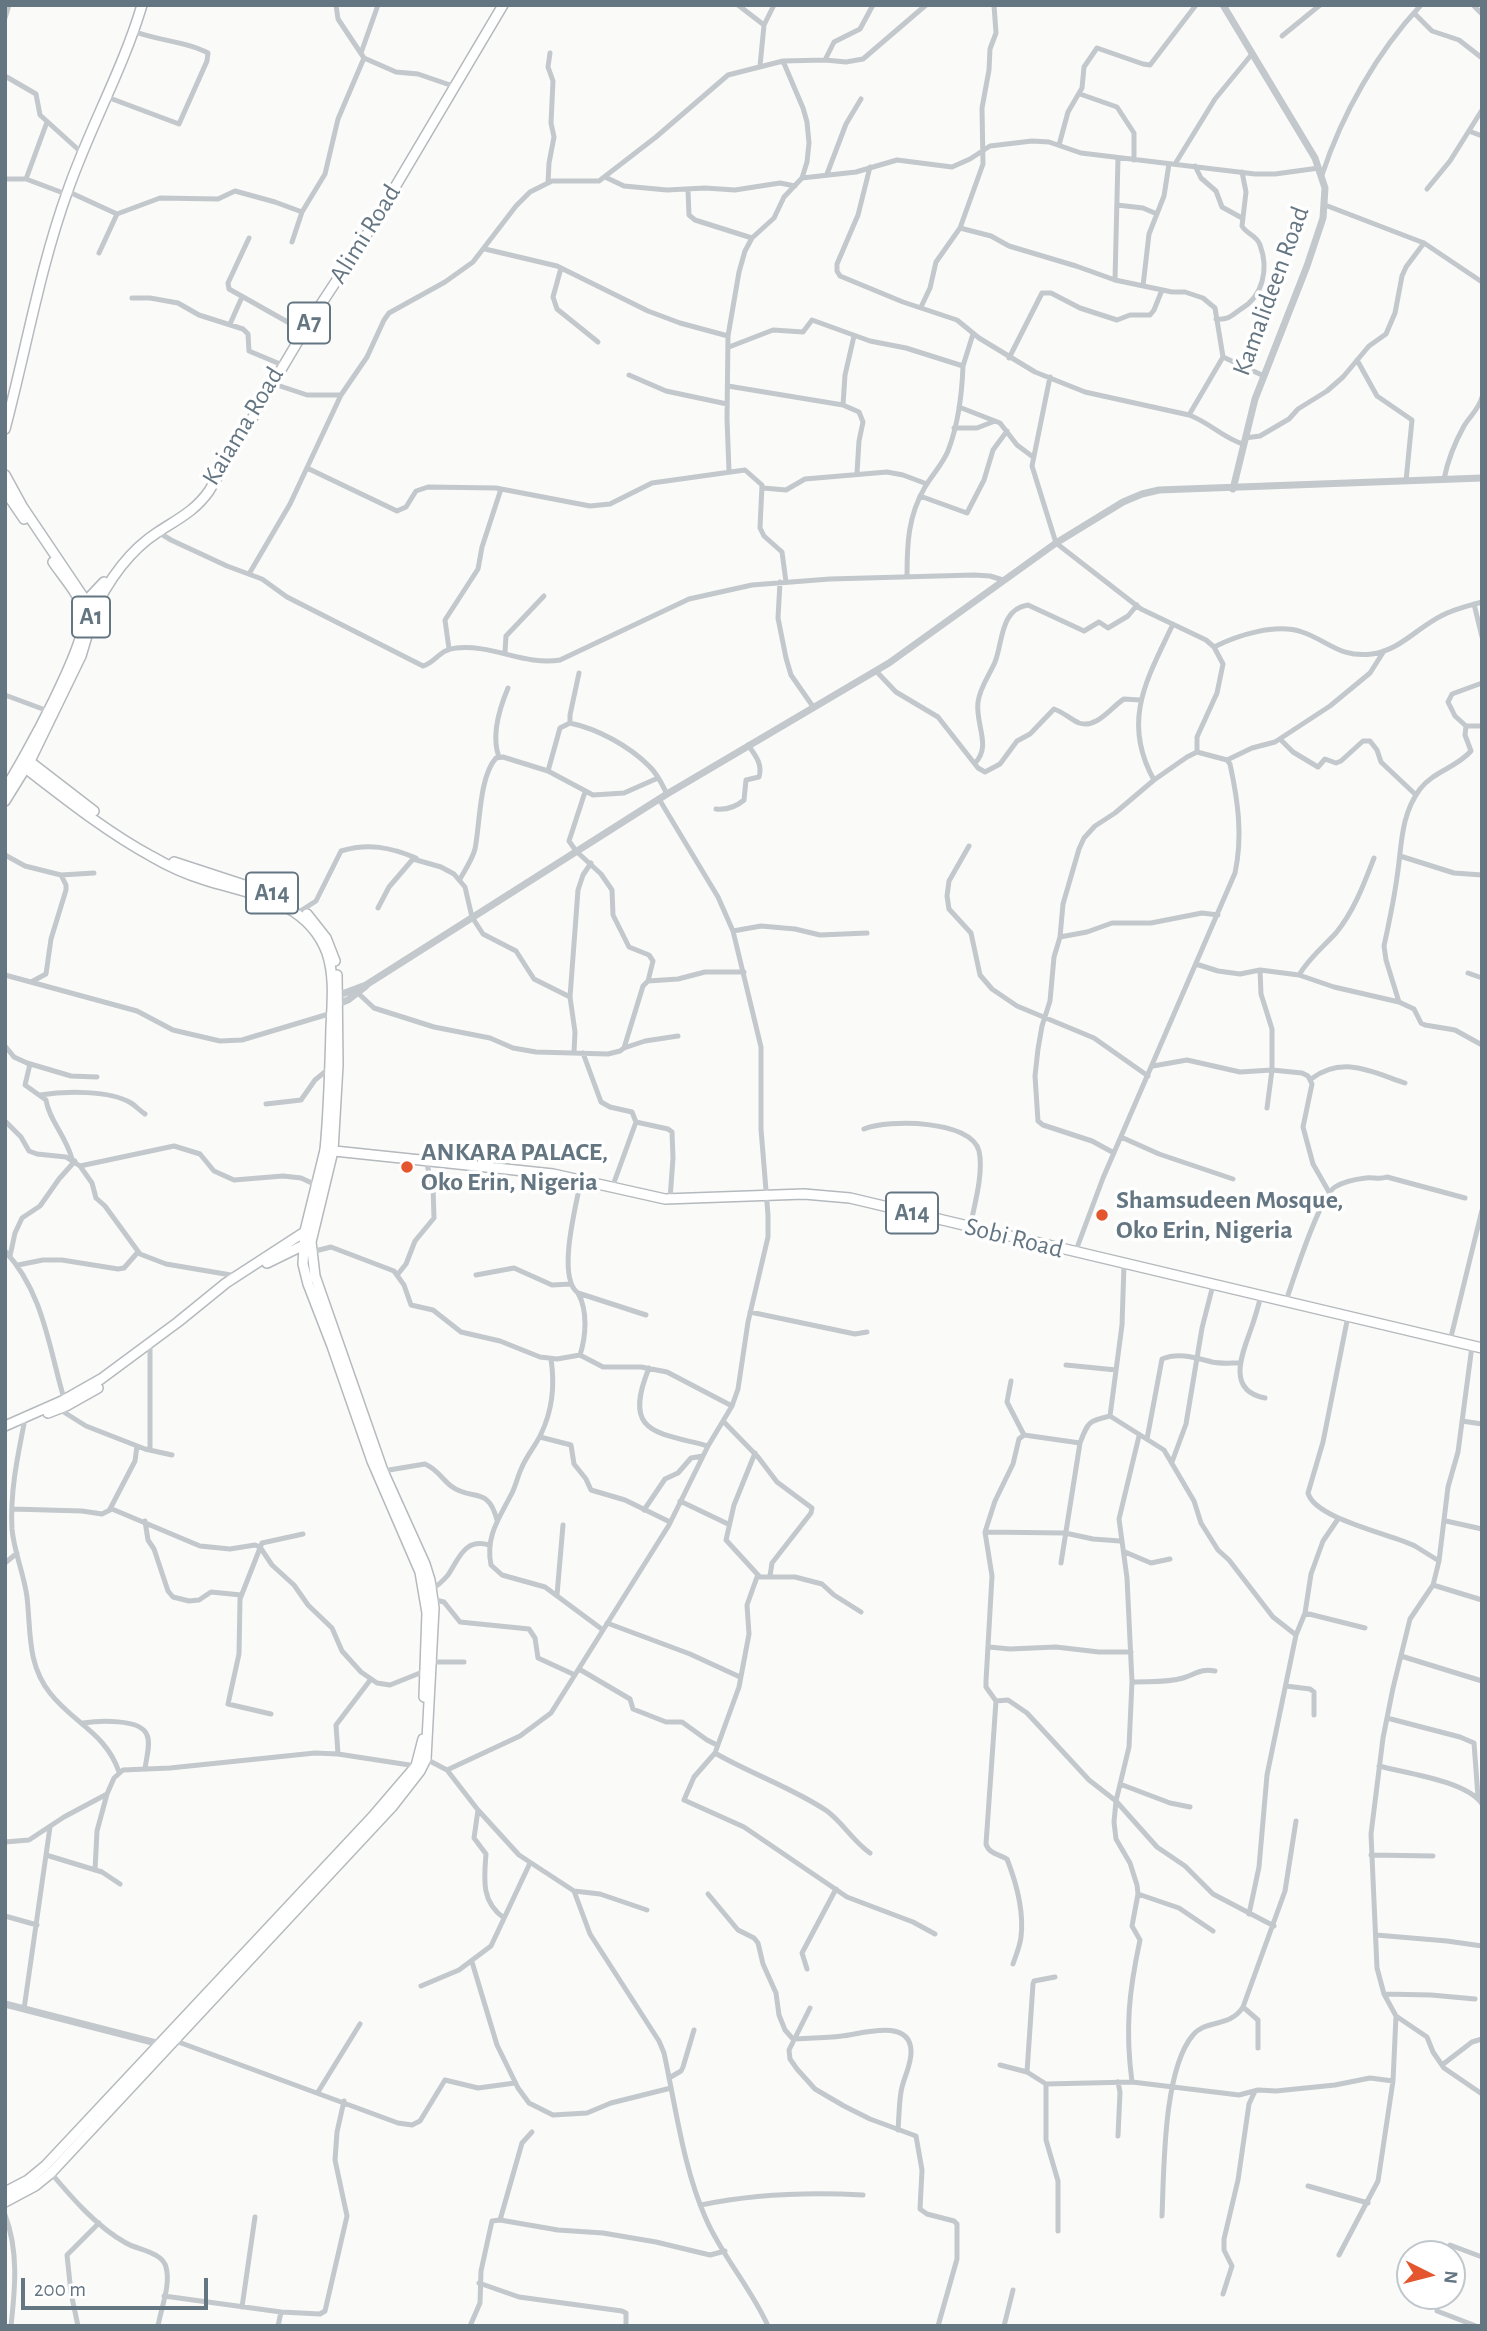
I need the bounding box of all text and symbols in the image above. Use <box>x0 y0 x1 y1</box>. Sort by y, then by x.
street label: Alimi Road <box>322 179 408 289</box>
street label: Kamalideen Road <box>1226 202 1316 380</box>
road number: A7 <box>288 302 330 344</box>
street label: Kaiama Road <box>195 361 291 491</box>
road number: A1 <box>72 596 110 638</box>
road number: A14 <box>246 872 298 914</box>
place label: ANKARA PALACE, Oko Erin, Nigeria <box>421 1136 608 1198</box>
marker: ANKARA PALACE, Oko Erin, Nigeria <box>399 1159 415 1175</box>
place label: Shamsudeen Mosque, Oko Erin, Nigeria <box>1116 1184 1343 1246</box>
road number: A14 <box>886 1192 938 1233</box>
marker: Shamsudeen Mosque, Oko Erin, Nigeria <box>1094 1207 1110 1223</box>
street label: Sobi Road <box>962 1211 1066 1265</box>
north arrow <box>1396 2240 1466 2310</box>
scale bar <box>24 2264 212 2308</box>
text: N <box>1440 2269 1461 2285</box>
text: 200 m <box>34 2279 86 2300</box>

